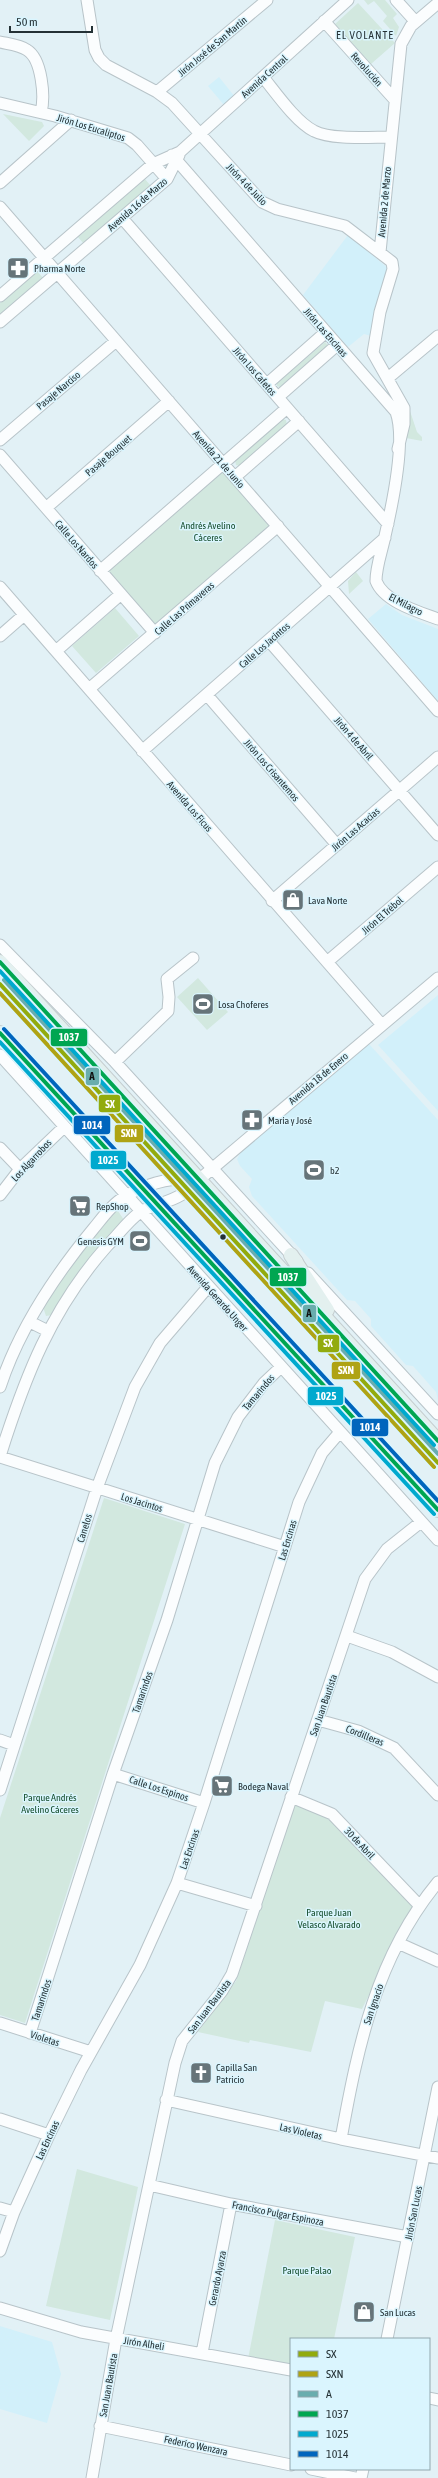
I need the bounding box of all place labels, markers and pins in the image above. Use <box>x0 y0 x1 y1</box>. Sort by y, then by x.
pharmacy icon: Pharma Norte <box>5 255 31 281</box>
place label: Pharma Norte <box>34 263 86 274</box>
shop icon: Lava Norte <box>280 887 306 913</box>
place label: Lava Norte <box>308 895 348 906</box>
sports icon: Losa Choferes <box>190 991 216 1017</box>
place label: Losa Choferes <box>218 999 269 1010</box>
pharmacy icon: María y José <box>239 1107 265 1133</box>
place label: María y José <box>268 1115 313 1126</box>
sports icon: b2 <box>301 1157 327 1183</box>
place label: b2 <box>330 1165 340 1176</box>
supermarket icon: RepShop <box>67 1193 93 1219</box>
place label: RepShop <box>96 1201 129 1212</box>
sports icon: Genesis GYM <box>127 1228 153 1254</box>
unlabelled marker <box>218 1232 228 1242</box>
place label: Genesis GYM <box>78 1236 124 1247</box>
supermarket icon: Bodega Naval <box>209 1773 235 1799</box>
place label: Bodega Naval <box>238 1781 289 1792</box>
church icon: Capilla San Patricio <box>188 2060 214 2086</box>
place label: Capilla San Patricio <box>216 2062 257 2085</box>
shop icon: San Lucas <box>351 2299 377 2325</box>
place label: San Lucas <box>380 2307 416 2318</box>

